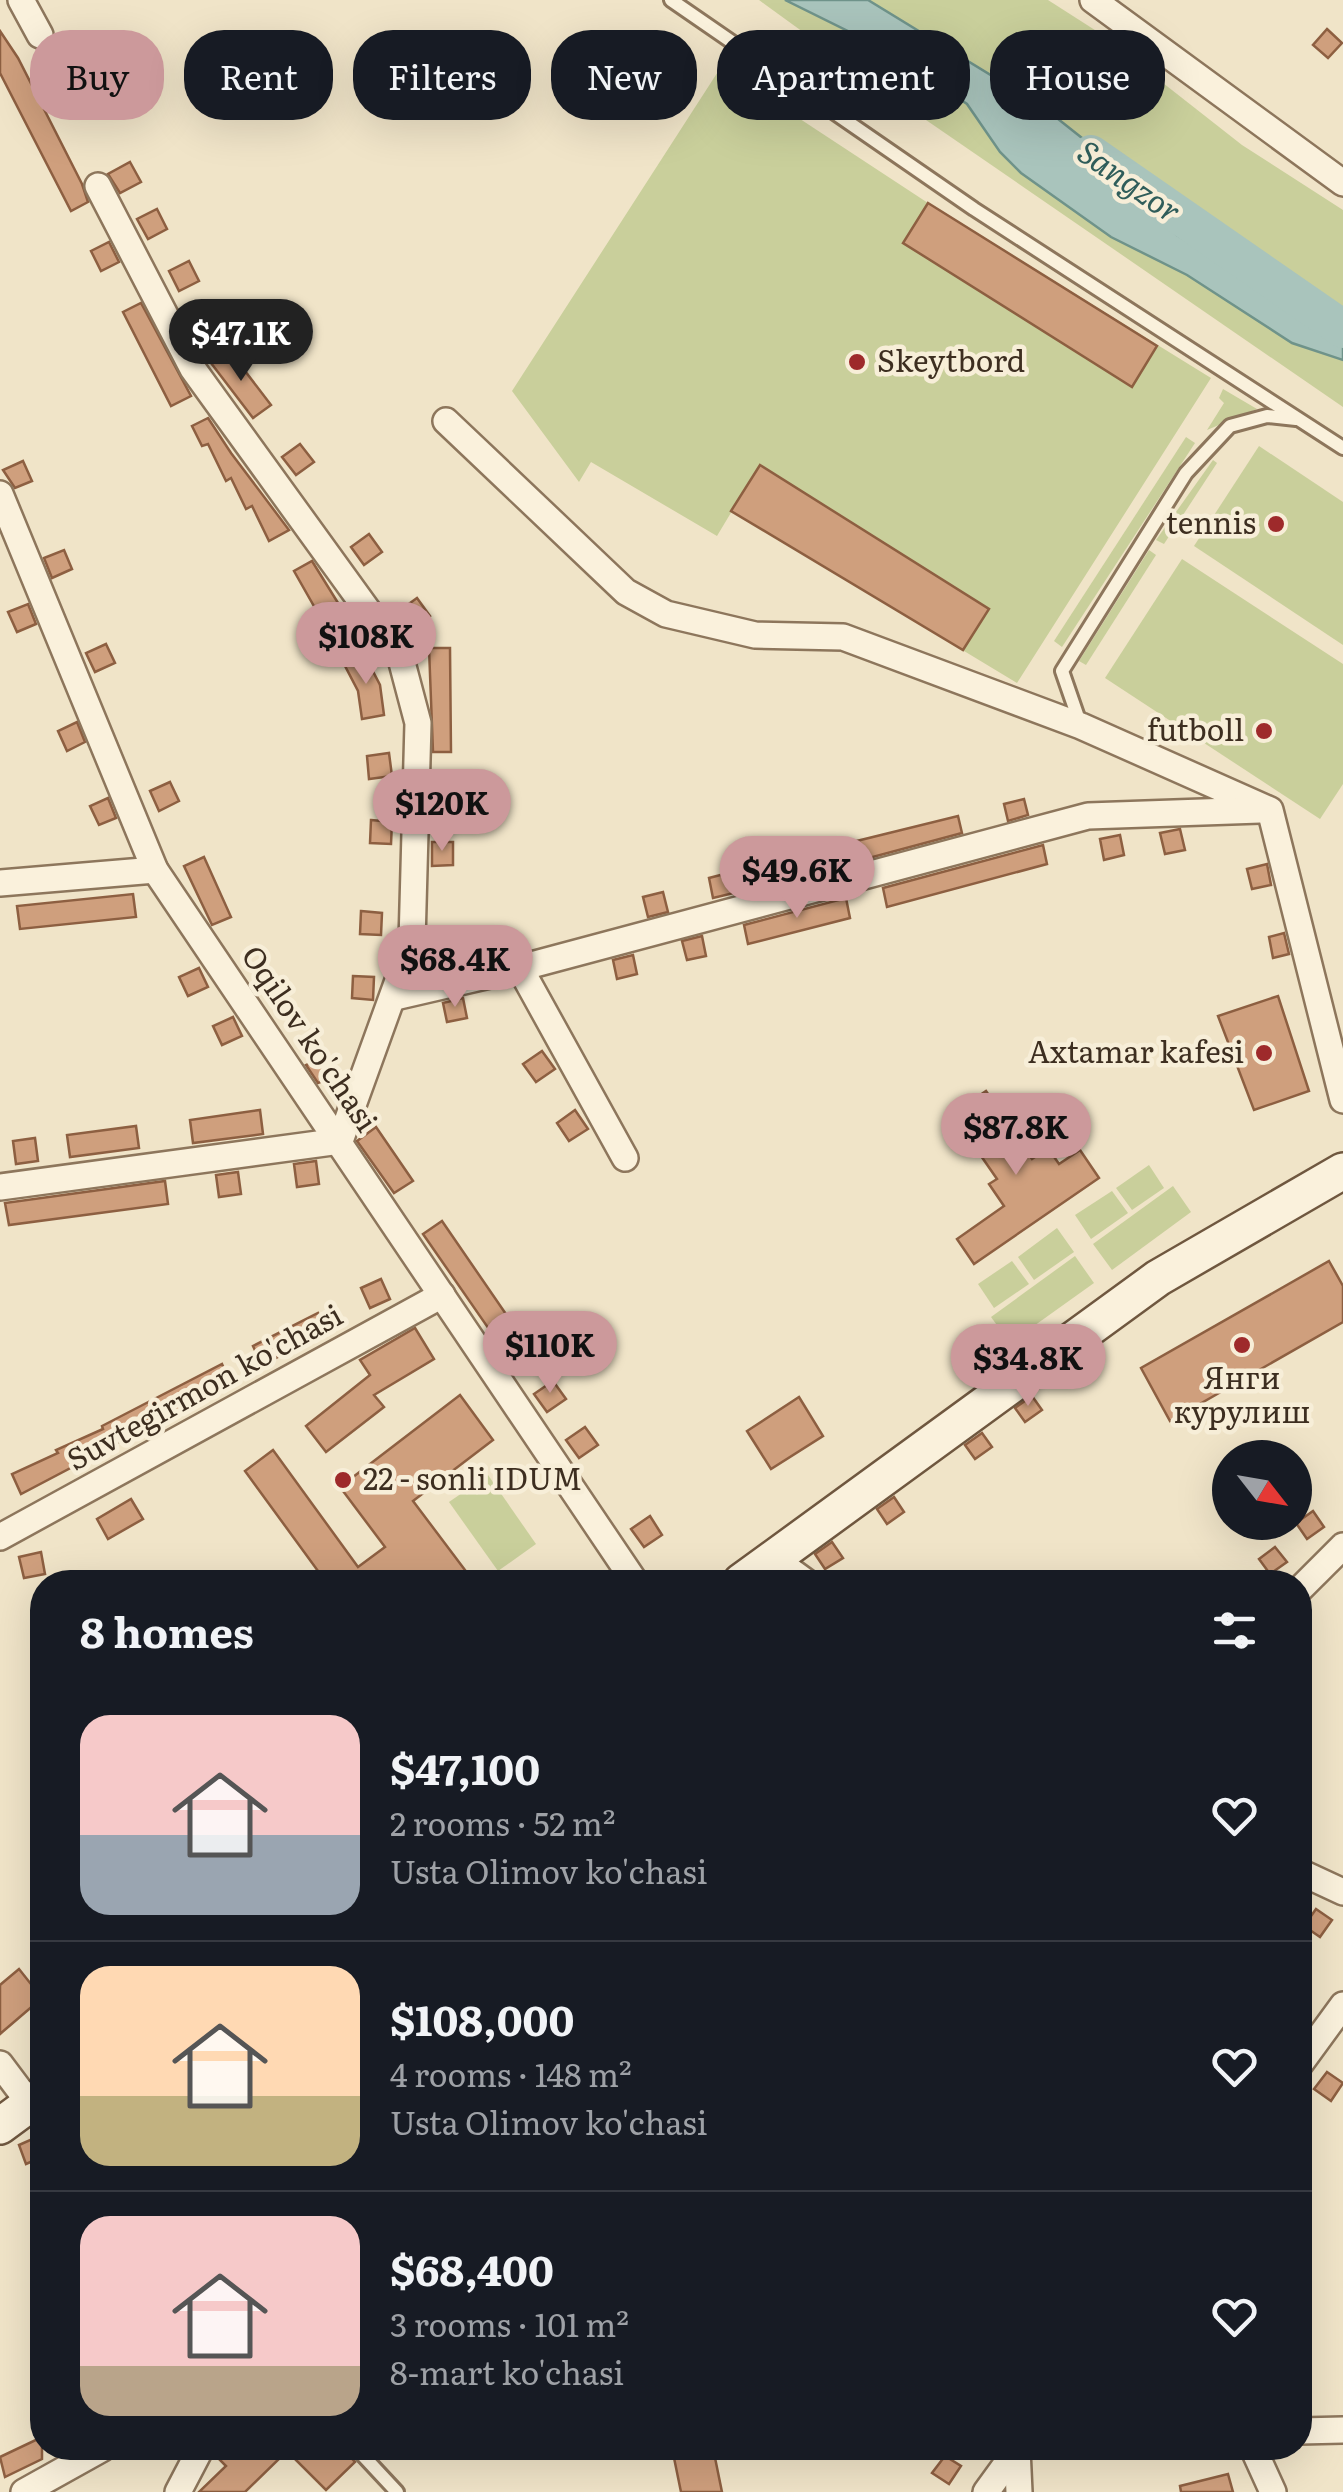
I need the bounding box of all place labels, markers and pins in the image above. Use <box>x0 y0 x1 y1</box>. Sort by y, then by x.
pin: $47.1K <box>160 299 322 384</box>
place label: Skeytbord <box>877 337 1025 381</box>
marker: Skeytbord <box>846 351 868 373</box>
place label: tennis <box>1166 499 1256 543</box>
marker: tennis <box>1265 513 1287 535</box>
pin: $108K <box>296 602 436 687</box>
place label: futboll <box>1147 706 1244 750</box>
marker: futboll <box>1253 720 1275 742</box>
pin: $120K <box>372 769 512 854</box>
pin: $49.6K <box>716 836 878 921</box>
pin: $68.4K <box>374 925 536 1010</box>
place label: Axtamar kafesi <box>1028 1028 1244 1072</box>
marker: Axtamar kafesi <box>1253 1042 1275 1064</box>
pin: $87.8K <box>935 1093 1097 1178</box>
pin: $110K <box>480 1311 620 1396</box>
pin: $34.8K <box>947 1324 1109 1409</box>
marker: Янги курулиш <box>1231 1334 1253 1356</box>
place label: Янги курулиш <box>1174 1354 1310 1432</box>
place label: 22 - sonli IDUM <box>363 1455 582 1499</box>
marker: 22 - sonli IDUM <box>332 1469 354 1491</box>

